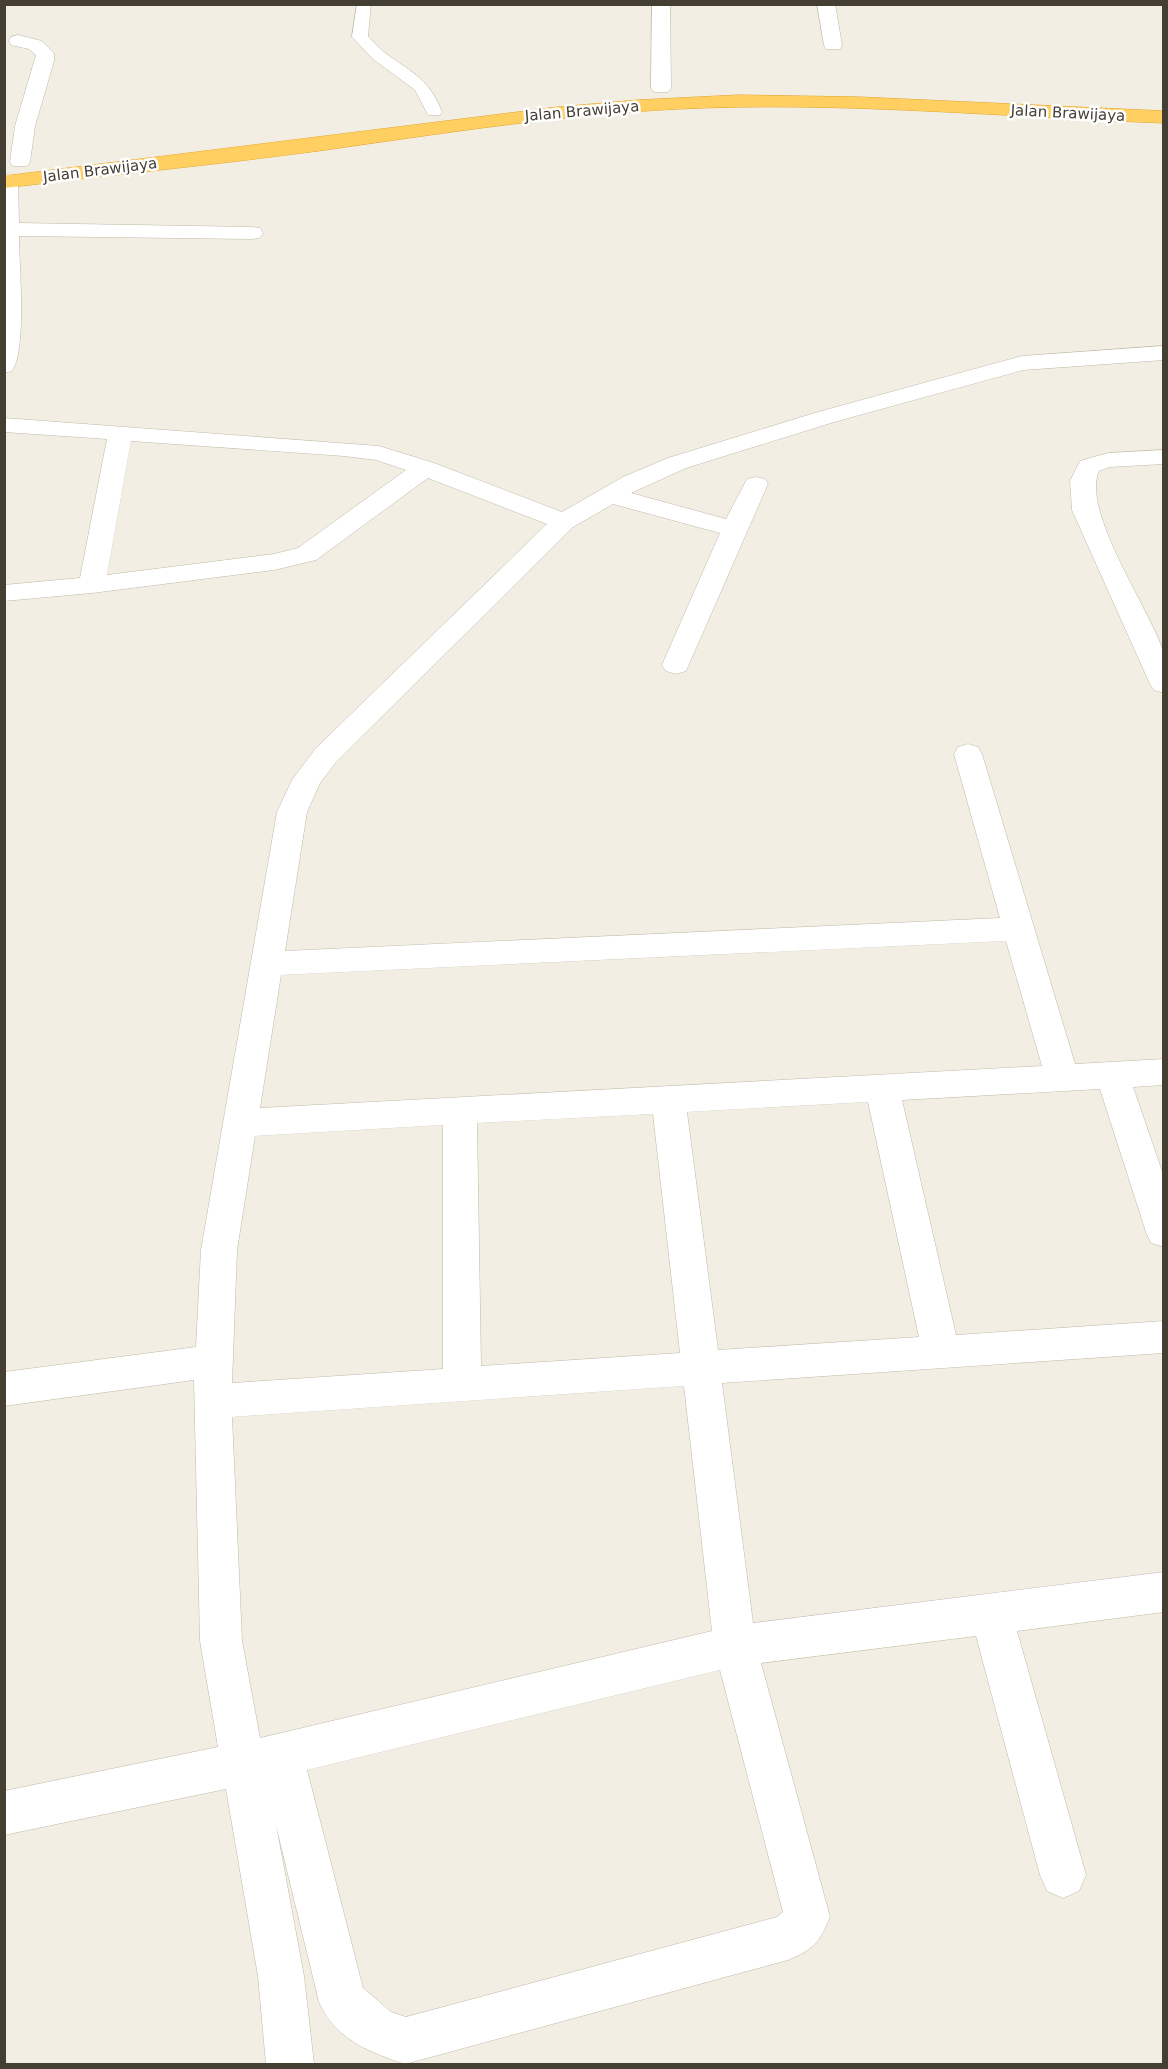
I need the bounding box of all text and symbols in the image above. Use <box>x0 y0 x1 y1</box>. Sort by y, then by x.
street label: Jalan Brawijaya <box>523 97 640 125</box>
street label: Jalan Brawijaya <box>1009 101 1126 125</box>
street label: Jalan Brawijaya <box>41 154 158 186</box>

